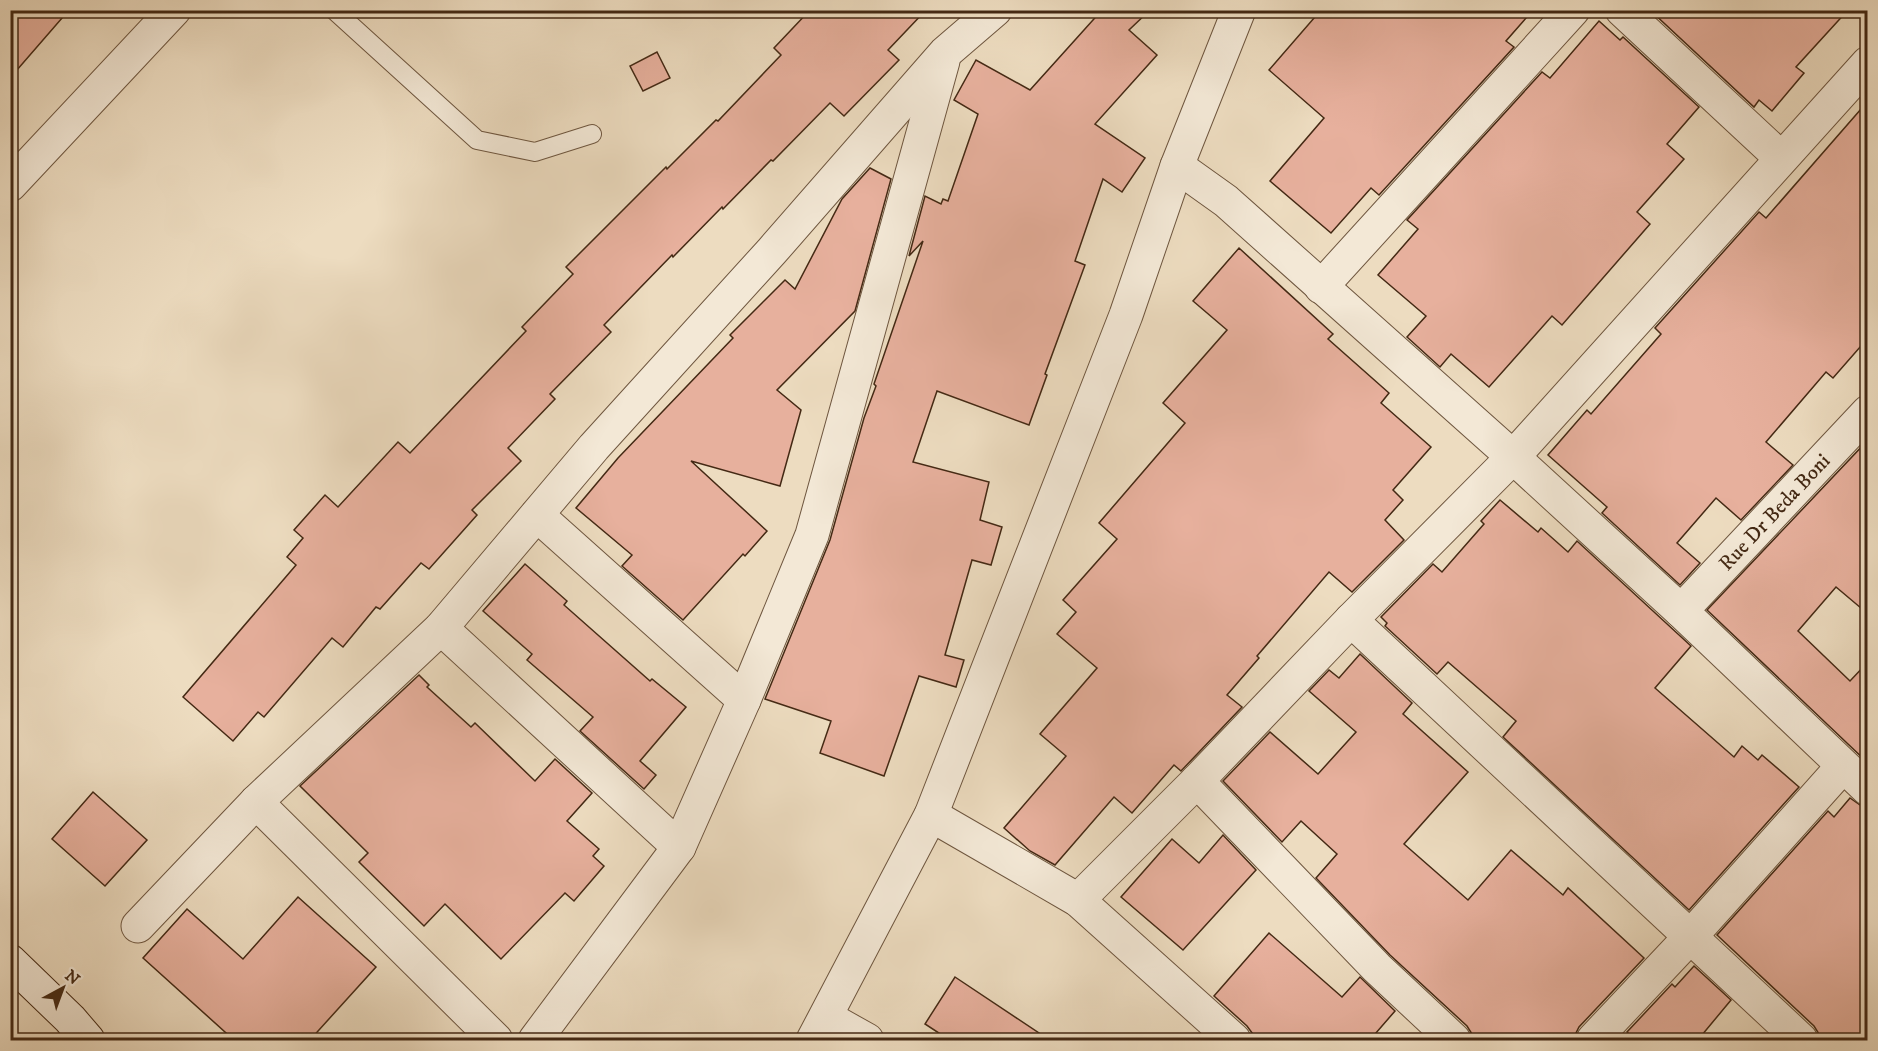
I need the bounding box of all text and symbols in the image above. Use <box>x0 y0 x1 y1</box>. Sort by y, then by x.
street label: Rue Dr Beda Boni <box>1714 449 1836 577</box>
north arrow <box>33 958 93 1018</box>
text: N <box>61 966 84 989</box>

